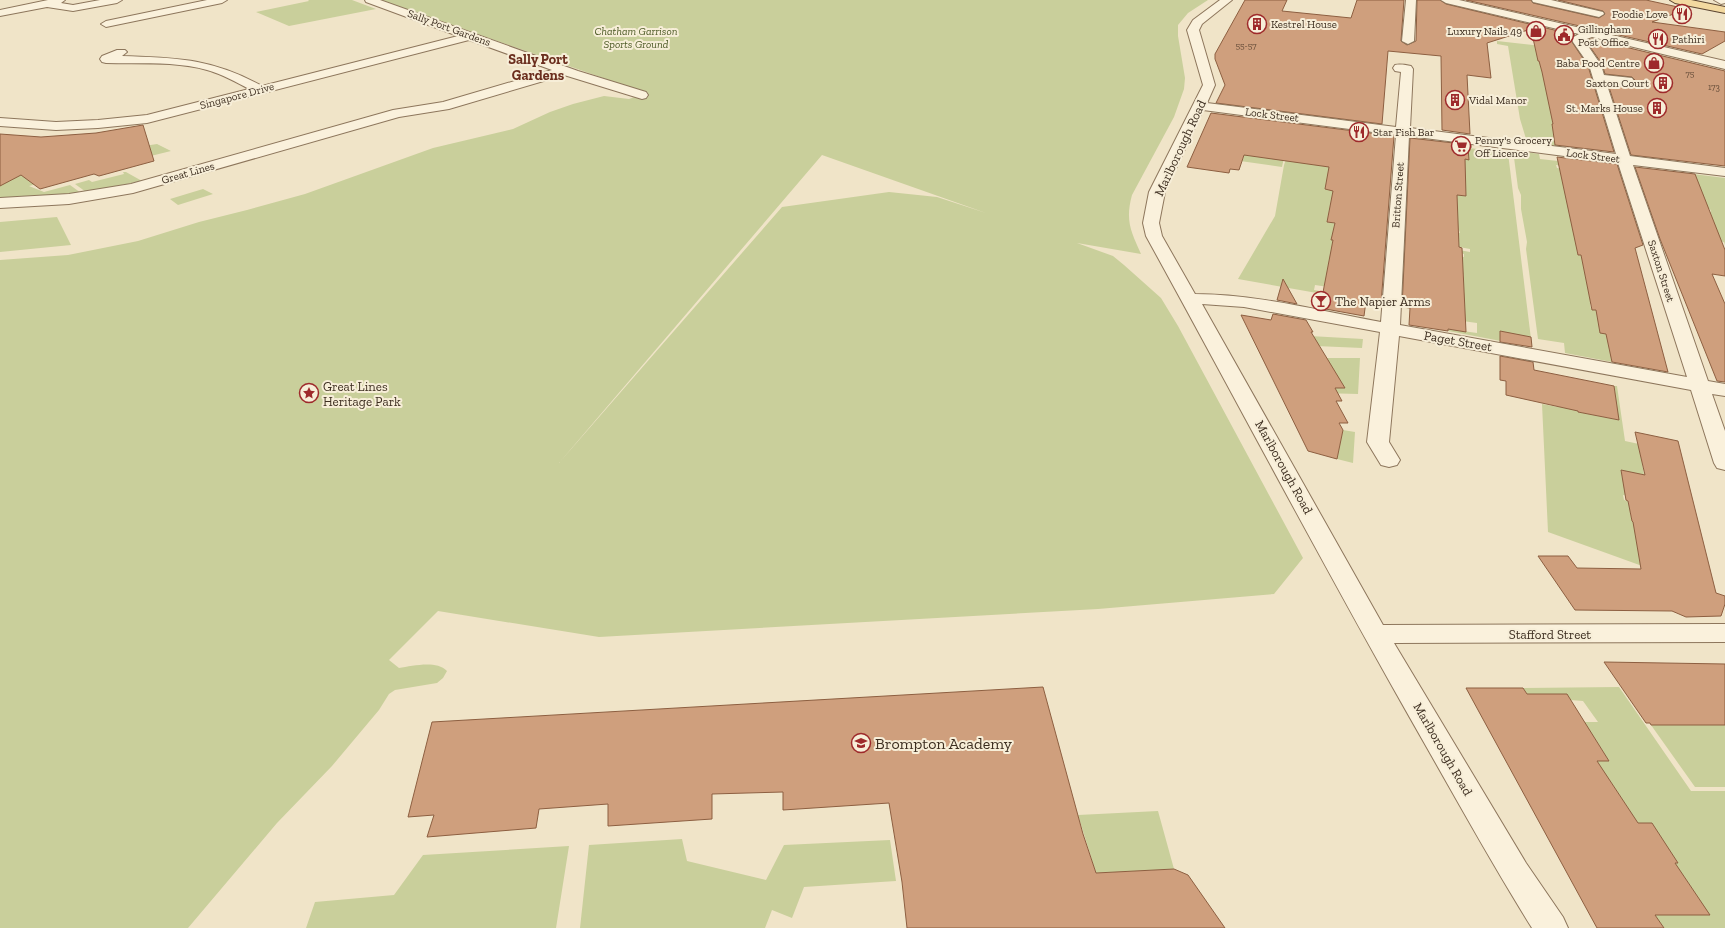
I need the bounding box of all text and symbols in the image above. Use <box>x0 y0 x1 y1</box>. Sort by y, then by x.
restaurant icon: Foodie Love <box>1671 3 1693 25</box>
street label: Sally Port Gardens <box>406 7 493 49</box>
place label: Foodie Love <box>1612 8 1668 21</box>
building icon: Kestrel House <box>1246 13 1268 35</box>
place label: Kestrel House <box>1271 18 1337 31</box>
shop icon: Luxury Nails 49 <box>1525 20 1547 42</box>
place label: Gillingham Post Office <box>1578 23 1631 49</box>
public building icon: Gillingham Post Office <box>1553 24 1575 46</box>
park label: Chatham Garrison Sports Ground <box>595 25 678 51</box>
place label: Luxury Nails 49 <box>1447 25 1522 38</box>
restaurant icon: Pathiri <box>1647 28 1669 50</box>
place label: Pathiri <box>1672 33 1705 46</box>
house number: 55-57 <box>1236 41 1257 51</box>
district label: Sally Port Gardens <box>508 51 568 84</box>
shop icon: Baba Food Centre <box>1643 52 1665 74</box>
place label: Baba Food Centre <box>1556 57 1640 70</box>
house number: 75 <box>1686 69 1695 79</box>
building icon: Saxton Court <box>1652 72 1674 94</box>
place label: Saxton Court <box>1586 77 1650 90</box>
street label: Singapore Drive <box>198 80 276 112</box>
house number: 173 <box>1708 82 1720 92</box>
building icon: Vidal Manor <box>1444 89 1466 111</box>
place label: Vidal Manor <box>1468 94 1528 107</box>
street label: Marlborough Road <box>1151 97 1209 199</box>
building icon: St. Marks House <box>1646 97 1668 119</box>
place label: St. Marks House <box>1566 102 1643 115</box>
street label: Lock Street <box>1244 105 1300 125</box>
restaurant icon: Star Fish Bar <box>1348 121 1370 143</box>
place label: Star Fish Bar <box>1373 126 1435 139</box>
place label: Penny's Grocery Off Licence <box>1475 134 1552 160</box>
supermarket icon: Penny's Grocery Off Licence <box>1450 135 1472 157</box>
street label: Lock Street <box>1565 146 1621 166</box>
street label: Great Lines <box>160 159 216 187</box>
street label: Britton Street <box>1389 161 1407 228</box>
street label: Saxton Street <box>1645 238 1677 304</box>
bar icon: The Napier Arms <box>1310 290 1332 312</box>
place label: The Napier Arms <box>1335 294 1431 309</box>
street label: Paget Street <box>1423 328 1493 354</box>
place label: Great Lines Heritage Park <box>323 379 401 409</box>
place icon: Great Lines Heritage Park <box>298 382 320 404</box>
street label: Marlborough Road <box>1252 418 1316 516</box>
street label: Stafford Street <box>1509 627 1591 642</box>
street label: Marlborough Road <box>1410 700 1476 798</box>
school or university icon: Brompton Academy <box>850 732 872 754</box>
place label: Brompton Academy <box>875 734 1013 753</box>

